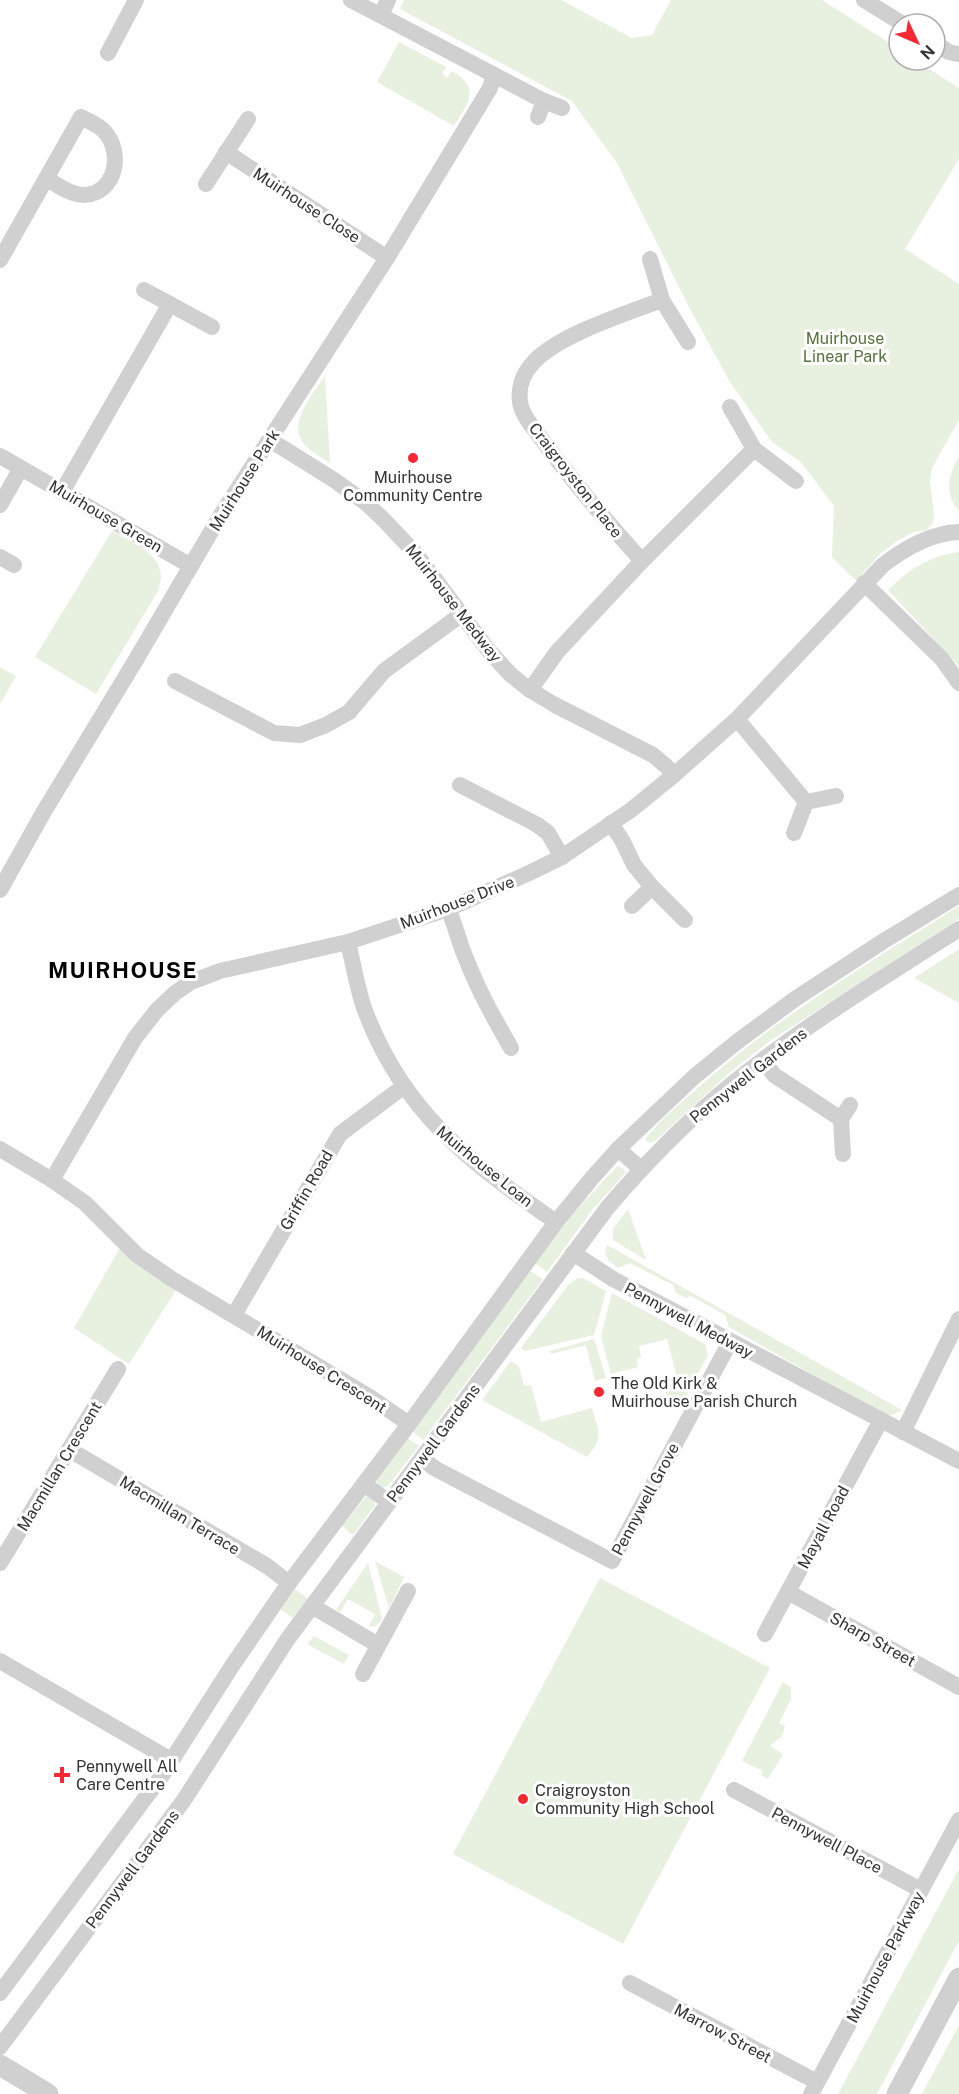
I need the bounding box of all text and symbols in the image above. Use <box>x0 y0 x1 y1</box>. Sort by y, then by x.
north arrow <box>887 12 947 72</box>
text: N <box>916 41 939 63</box>
street label: Muirhouse Close <box>250 164 364 247</box>
park label: Muirhouse Linear Park <box>803 329 887 366</box>
street label: Craigroyston Place <box>525 419 626 542</box>
street label: Muirhouse Park <box>206 426 283 535</box>
marker: Muirhouse Community Centre <box>406 451 420 465</box>
place label: Muirhouse Community Centre <box>343 468 483 505</box>
street label: Muirhouse Green <box>46 476 166 557</box>
street label: Muirhouse Medway <box>402 541 506 666</box>
street label: Muirhouse Drive <box>397 872 517 933</box>
district label: MUIRHOUSE <box>48 957 198 983</box>
street label: Pennywell Gardens <box>686 1024 811 1127</box>
street label: Muirhouse Loan <box>433 1122 537 1211</box>
street label: Griffin Road <box>276 1147 337 1234</box>
street label: Pennywell Medway <box>621 1279 757 1363</box>
street label: Muirhouse Crescent <box>253 1322 390 1417</box>
place label: The Old Kirk & Muirhouse Parish Church <box>611 1374 797 1411</box>
street label: Pennywell Gardens <box>383 1380 484 1506</box>
marker: The Old Kirk & Muirhouse Parish Church <box>592 1385 606 1399</box>
street label: Macmillan Crescent <box>13 1398 106 1535</box>
street label: Pennywell Grove <box>608 1440 683 1559</box>
street label: Macmillan Terrace <box>116 1472 243 1559</box>
street label: Mayall Road <box>794 1483 853 1572</box>
street label: Sharp Street <box>827 1608 919 1671</box>
place label: Pennywell All Care Centre <box>76 1757 178 1794</box>
marker: Pennywell All Care Centre <box>53 1766 71 1784</box>
place label: Craigroyston Community High School <box>535 1781 715 1818</box>
marker: Craigroyston Community High School <box>516 1792 530 1806</box>
street label: Pennywell Place <box>768 1803 885 1878</box>
street label: Pennywell Gardens <box>82 1806 183 1932</box>
street label: Muirhouse Parkway <box>843 1888 928 2026</box>
street label: Marrow Street <box>671 2000 775 2067</box>

